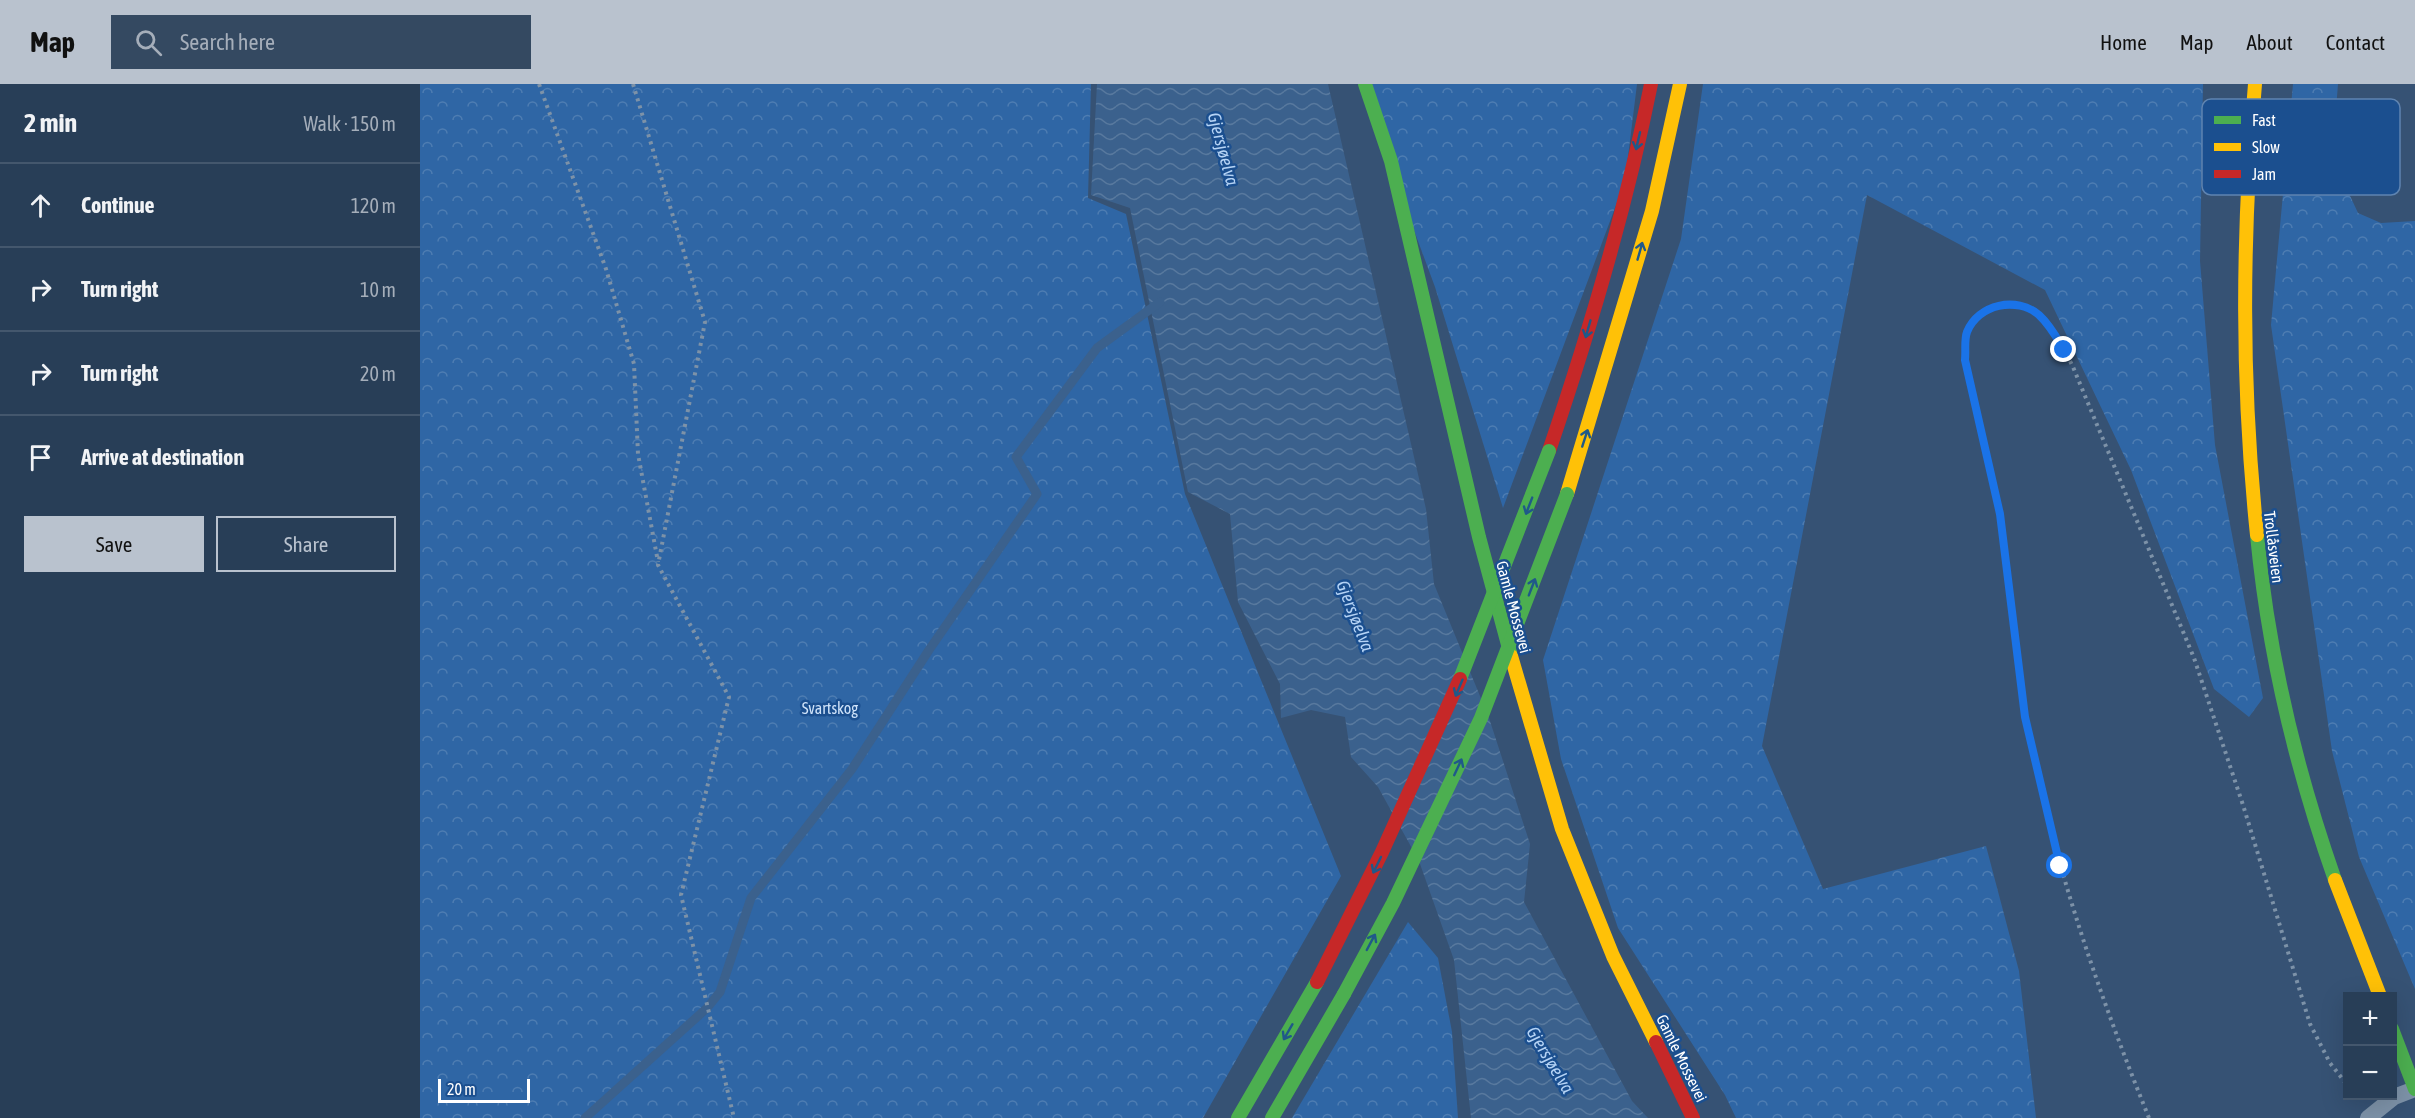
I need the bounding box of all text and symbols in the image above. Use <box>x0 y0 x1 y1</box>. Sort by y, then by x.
search box <box>111 15 531 69</box>
text: Map <box>30 26 75 58</box>
icon: search <box>132 26 165 59</box>
text: Search here <box>180 29 275 55</box>
text: Home <box>2100 30 2147 54</box>
text: Map <box>2180 30 2214 54</box>
text: About <box>2247 30 2293 54</box>
text: Contact <box>2326 30 2385 54</box>
legend <box>2202 99 2400 195</box>
text: 2 min <box>24 108 77 138</box>
water label: Gjersjøelva <box>1204 110 1243 188</box>
text: Fast <box>2252 111 2276 129</box>
text: Walk · 150 m <box>304 112 396 135</box>
one-way arrow <box>1632 131 1643 150</box>
text: Slow <box>2252 138 2280 156</box>
text: Jam <box>2252 165 2276 183</box>
icon: ahead <box>24 189 57 222</box>
text: Continue <box>81 192 155 218</box>
text: 120 m <box>351 194 396 217</box>
one-way arrow <box>1635 242 1646 261</box>
icon: right <box>24 273 57 306</box>
text: Turn right <box>81 276 158 302</box>
text: 10 m <box>360 278 396 301</box>
one-way arrow <box>1581 319 1593 338</box>
route end <box>2050 336 2076 362</box>
icon: right <box>24 357 57 390</box>
text: Turn right <box>81 360 158 386</box>
text: 20 m <box>360 362 396 385</box>
one-way arrow <box>1580 429 1591 448</box>
icon: arrive <box>24 441 57 474</box>
text: Arrive at destination <box>81 444 244 470</box>
one-way arrow <box>1523 496 1534 515</box>
street label: Trollåsveien <box>2261 510 2287 584</box>
button: Save <box>24 516 204 572</box>
button: Share <box>216 516 396 572</box>
street label: Gamle Mossevei <box>1493 559 1535 655</box>
water label: Gjersjøelva <box>1332 577 1379 655</box>
one-way arrow <box>1527 578 1538 597</box>
one-way arrow <box>1452 678 1464 696</box>
park label: Svartskog <box>802 699 858 718</box>
one-way arrow <box>1453 759 1464 777</box>
route start <box>2046 852 2072 878</box>
one-way arrow <box>1370 855 1382 873</box>
one-way arrow <box>1365 934 1377 951</box>
map controls <box>2343 992 2397 1100</box>
button: + <box>2343 992 2397 1046</box>
street label: Gamle Mossevei <box>1653 1011 1711 1105</box>
water label: Gjersjøelva <box>1522 1022 1579 1098</box>
one-way arrow <box>1282 1023 1294 1040</box>
button: − <box>2343 1046 2397 1100</box>
scale bar <box>438 1076 530 1104</box>
text: 20 m <box>447 1080 476 1098</box>

